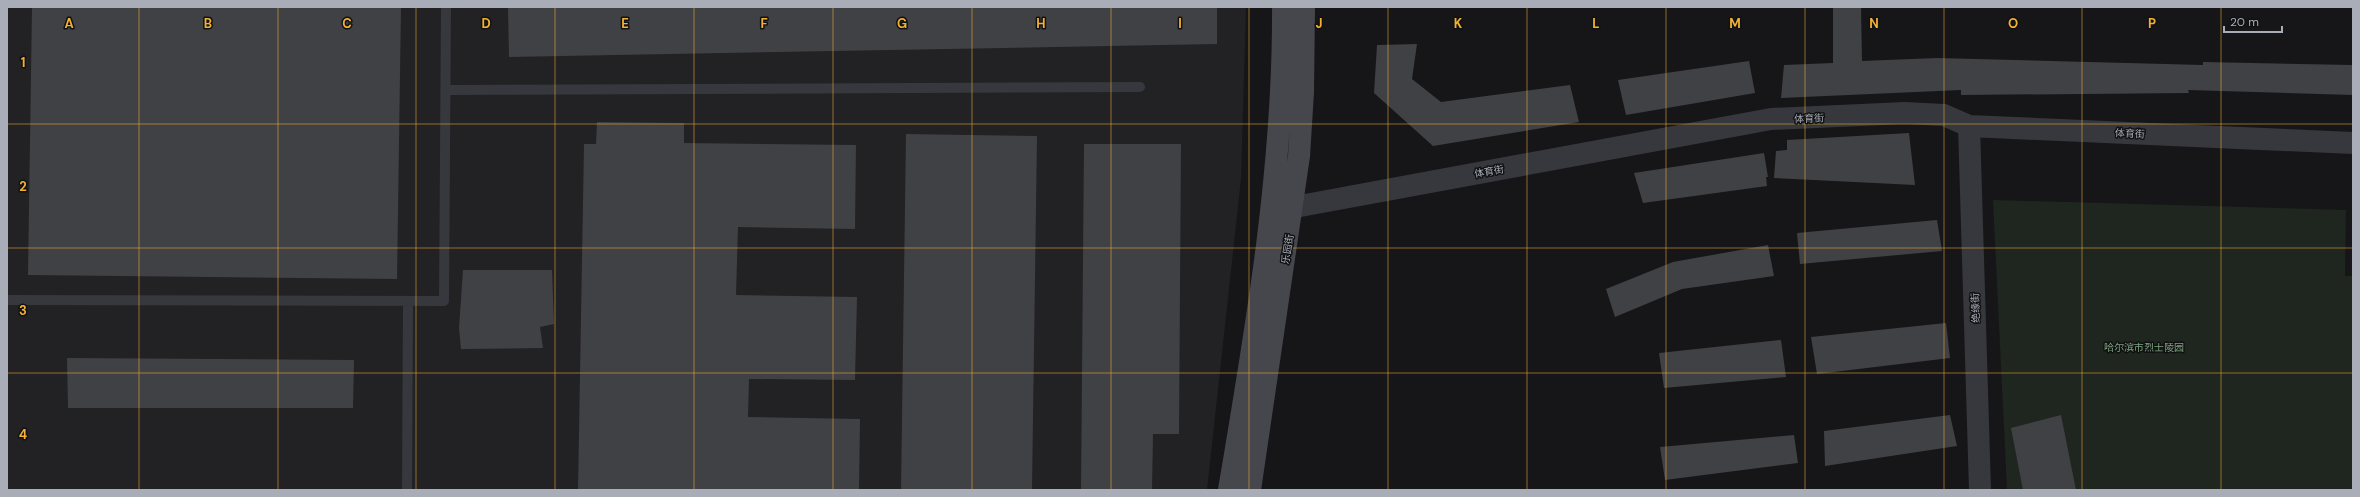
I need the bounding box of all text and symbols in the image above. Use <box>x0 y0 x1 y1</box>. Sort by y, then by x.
scale bar <box>2224 8 2282 34</box>
text: 20 m <box>2230 14 2259 30</box>
text: A <box>64 15 74 32</box>
text: B <box>204 15 212 32</box>
text: C <box>342 15 352 32</box>
text: D <box>481 15 491 32</box>
text: E <box>621 15 629 32</box>
text: F <box>760 15 768 32</box>
text: G <box>897 15 907 32</box>
text: H <box>1036 15 1046 32</box>
text: I <box>1178 15 1182 32</box>
text: J <box>1315 15 1323 32</box>
text: K <box>1454 15 1463 32</box>
text: L <box>1592 15 1600 32</box>
text: M <box>1729 15 1741 32</box>
text: N <box>1869 15 1879 32</box>
text: O <box>2008 15 2018 32</box>
text: P <box>2148 15 2156 32</box>
text: 1 <box>21 54 25 71</box>
street label: 体育街 <box>1794 111 1824 126</box>
street label: 体育街 <box>2115 126 2145 141</box>
street label: 体育街 <box>1473 162 1505 180</box>
text: 2 <box>19 178 27 195</box>
street label: 乐园街 <box>1279 233 1296 265</box>
street label: 绝缘街 <box>1968 293 1983 323</box>
text: 3 <box>19 302 27 319</box>
park label: 哈尔滨市烈士陵园 <box>2104 341 2184 354</box>
text: 4 <box>19 426 27 443</box>

